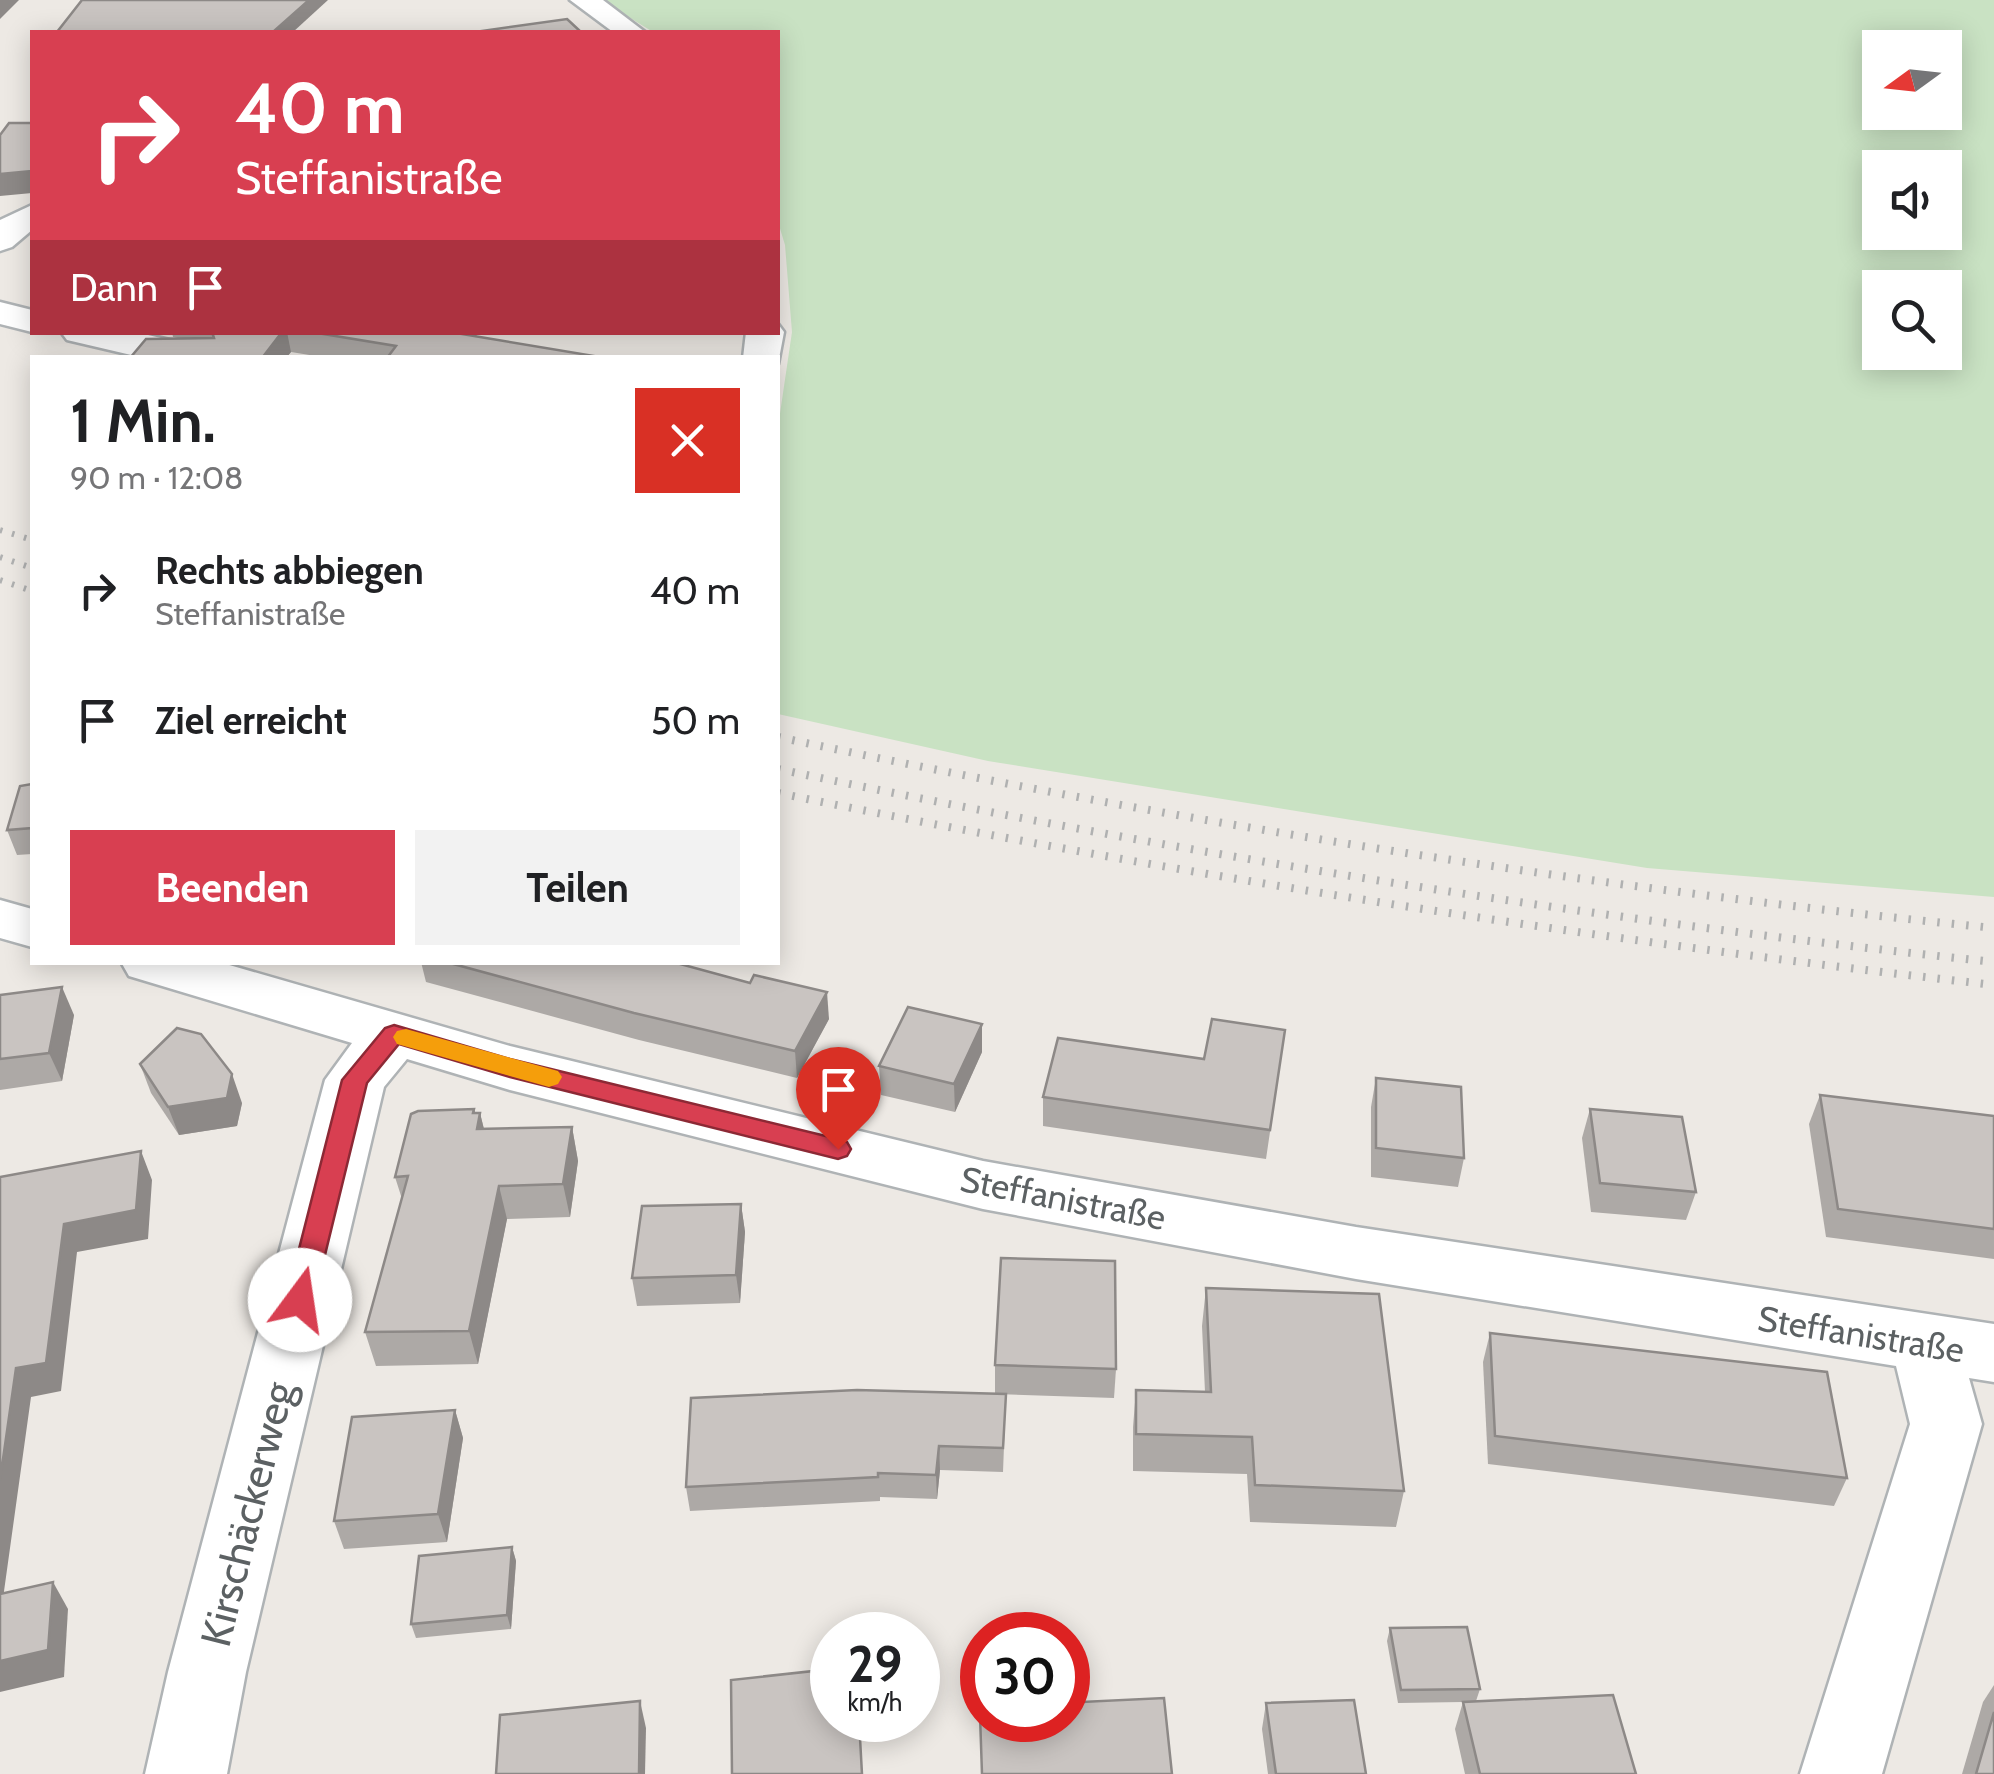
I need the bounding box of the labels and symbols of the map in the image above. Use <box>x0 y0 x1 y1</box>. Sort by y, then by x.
north arrow <box>1862 30 1962 130</box>
pin <box>796 1047 881 1150</box>
street label: Steffanistraße <box>957 1157 1169 1239</box>
position arrow <box>248 1248 352 1352</box>
street label: Steffanistraße <box>1755 1296 1967 1372</box>
street label: Kirschäckerweg <box>189 1375 305 1652</box>
speed limit sign: 30 <box>960 1612 1090 1742</box>

